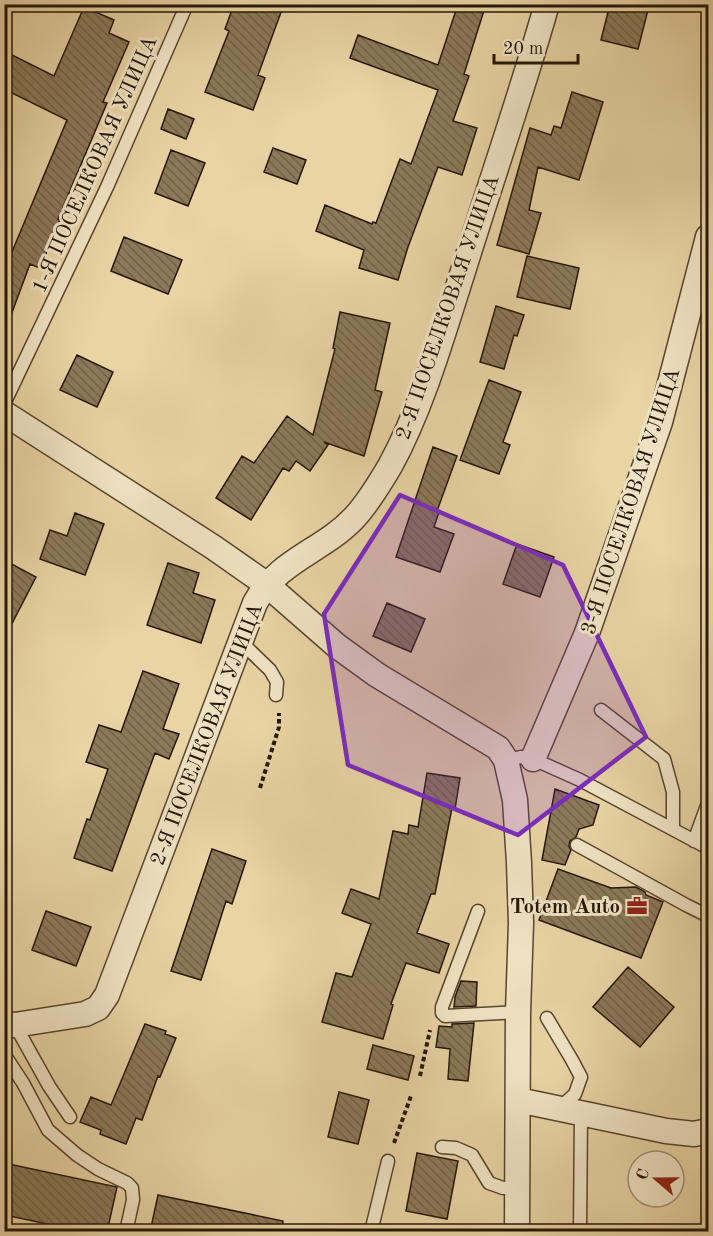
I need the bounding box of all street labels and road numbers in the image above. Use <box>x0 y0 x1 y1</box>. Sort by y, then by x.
street label: 1-Я ПОСЕЛКОВАЯ УЛИЦА <box>29 33 162 296</box>
street label: 2-Я ПОСЕЛКОВАЯ УЛИЦА <box>393 172 504 443</box>
street label: 3-Я ПОСЕЛКОВАЯ УЛИЦА <box>578 366 684 637</box>
street label: 2-Я ПОСЕЛКОВАЯ УЛИЦА <box>148 601 267 868</box>

